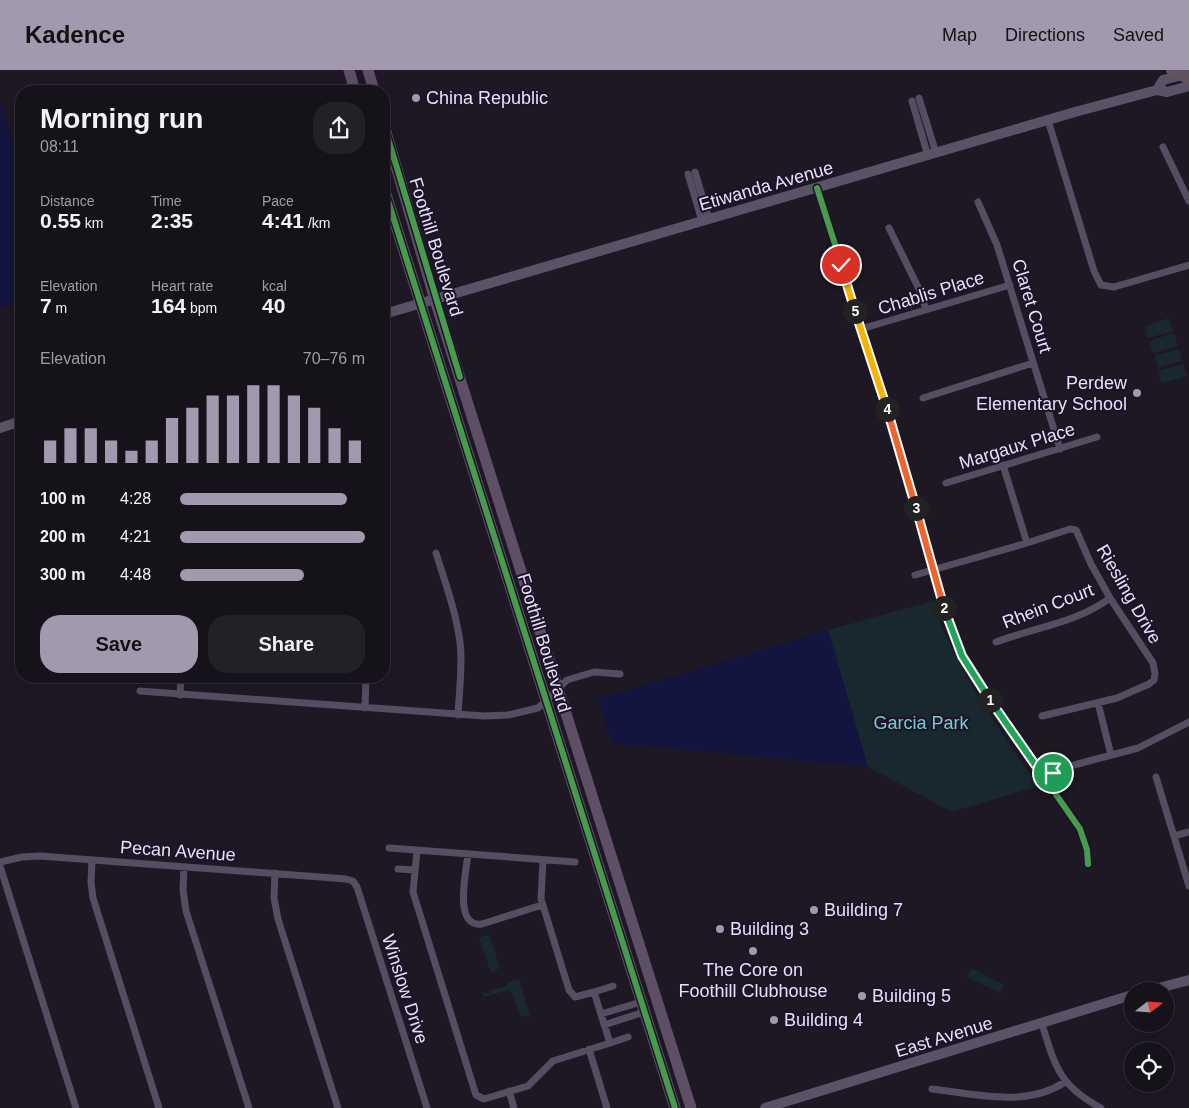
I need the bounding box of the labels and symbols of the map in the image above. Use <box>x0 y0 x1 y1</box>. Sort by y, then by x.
place label: China Republic <box>426 88 548 108</box>
marker: China Republic <box>410 92 422 104</box>
street label: Etiwanda Avenue <box>697 157 835 215</box>
street label: Foothill Boulevard <box>405 175 467 319</box>
pin <box>820 244 862 286</box>
street label: Claret Court <box>1008 257 1056 355</box>
street label: Chablis Place <box>875 267 987 319</box>
pin: 5 <box>842 298 868 324</box>
place label: Perdew Elementary School <box>976 373 1128 414</box>
marker: Perdew Elementary School <box>1131 387 1143 399</box>
pin: 4 <box>874 396 900 422</box>
street label: Margaux Place <box>957 419 1077 473</box>
pin: 3 <box>904 496 928 520</box>
street label: Riesling Drive <box>1093 541 1165 647</box>
street label: Foothill Boulevard <box>513 571 575 715</box>
street label: Rhein Court <box>1000 579 1096 633</box>
pin: 2 <box>932 596 956 620</box>
pin: 1 <box>978 688 1002 712</box>
park label: Garcia Park <box>873 713 970 733</box>
pin <box>1032 752 1074 794</box>
street label: Pecan Avenue <box>120 837 236 865</box>
place label: Building 7 <box>824 900 903 920</box>
marker: Building 7 <box>808 904 820 916</box>
place label: Building 3 <box>730 919 809 939</box>
marker: Building 3 <box>714 923 726 935</box>
street label: Winslow Drive <box>378 932 432 1046</box>
marker: The Core on Foothill Clubhouse <box>747 945 759 957</box>
place label: The Core on Foothill Clubhouse <box>678 960 828 1001</box>
north arrow <box>1124 982 1174 1032</box>
place label: Building 5 <box>872 986 951 1006</box>
marker: Building 5 <box>856 990 868 1002</box>
place label: Building 4 <box>784 1010 863 1030</box>
street label: East Avenue <box>893 1013 995 1061</box>
marker: Building 4 <box>768 1014 780 1026</box>

